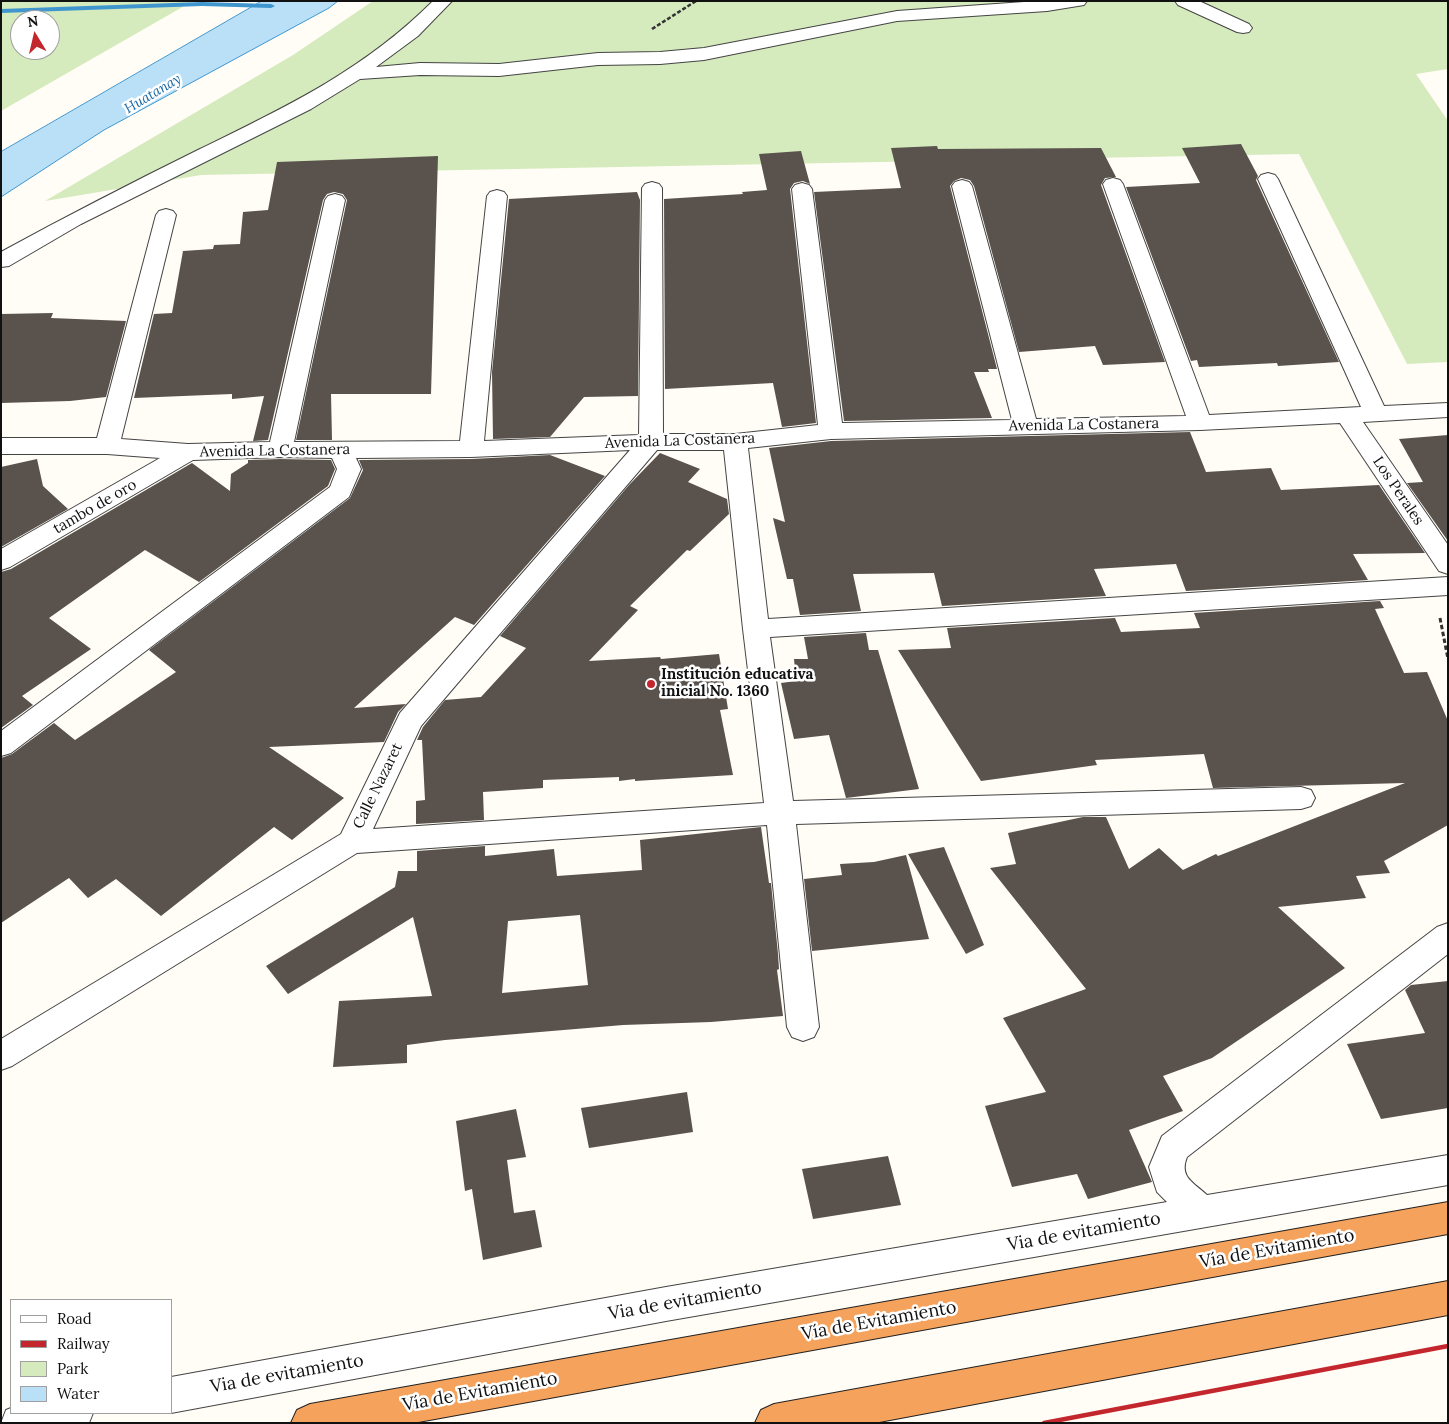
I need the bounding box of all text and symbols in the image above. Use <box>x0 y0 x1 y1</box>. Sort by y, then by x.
north arrow <box>10 10 60 60</box>
text: N <box>26 11 40 31</box>
water label: Huatanay <box>122 71 184 117</box>
street label: Avenida La Costanera <box>1009 415 1159 435</box>
street label: Avenida La Costanera <box>604 429 756 453</box>
street label: Avenida La Costanera <box>200 441 350 461</box>
street label: Los Perales <box>1369 453 1427 529</box>
street label: tambo de oro <box>50 476 140 538</box>
place label: Institución educativa inicial No. 1360 <box>661 666 813 701</box>
marker: Institución educativa inicial No. 1360 <box>645 678 657 690</box>
street label: Calle Nazaret <box>349 740 407 832</box>
street label: Via de evitamiento <box>1006 1208 1162 1256</box>
street label: Vía de Evitamiento <box>1198 1225 1356 1273</box>
street label: Via de evitamiento <box>607 1277 763 1325</box>
street label: Vía de Evitamiento <box>800 1297 958 1345</box>
legend <box>10 1299 172 1414</box>
text: Road <box>57 1309 92 1328</box>
text: Railway <box>57 1334 110 1353</box>
street label: Via de evitamiento <box>209 1350 365 1398</box>
text: Park <box>57 1359 88 1378</box>
street label: Vía de Evitamiento <box>401 1368 559 1416</box>
text: Water <box>57 1384 99 1403</box>

